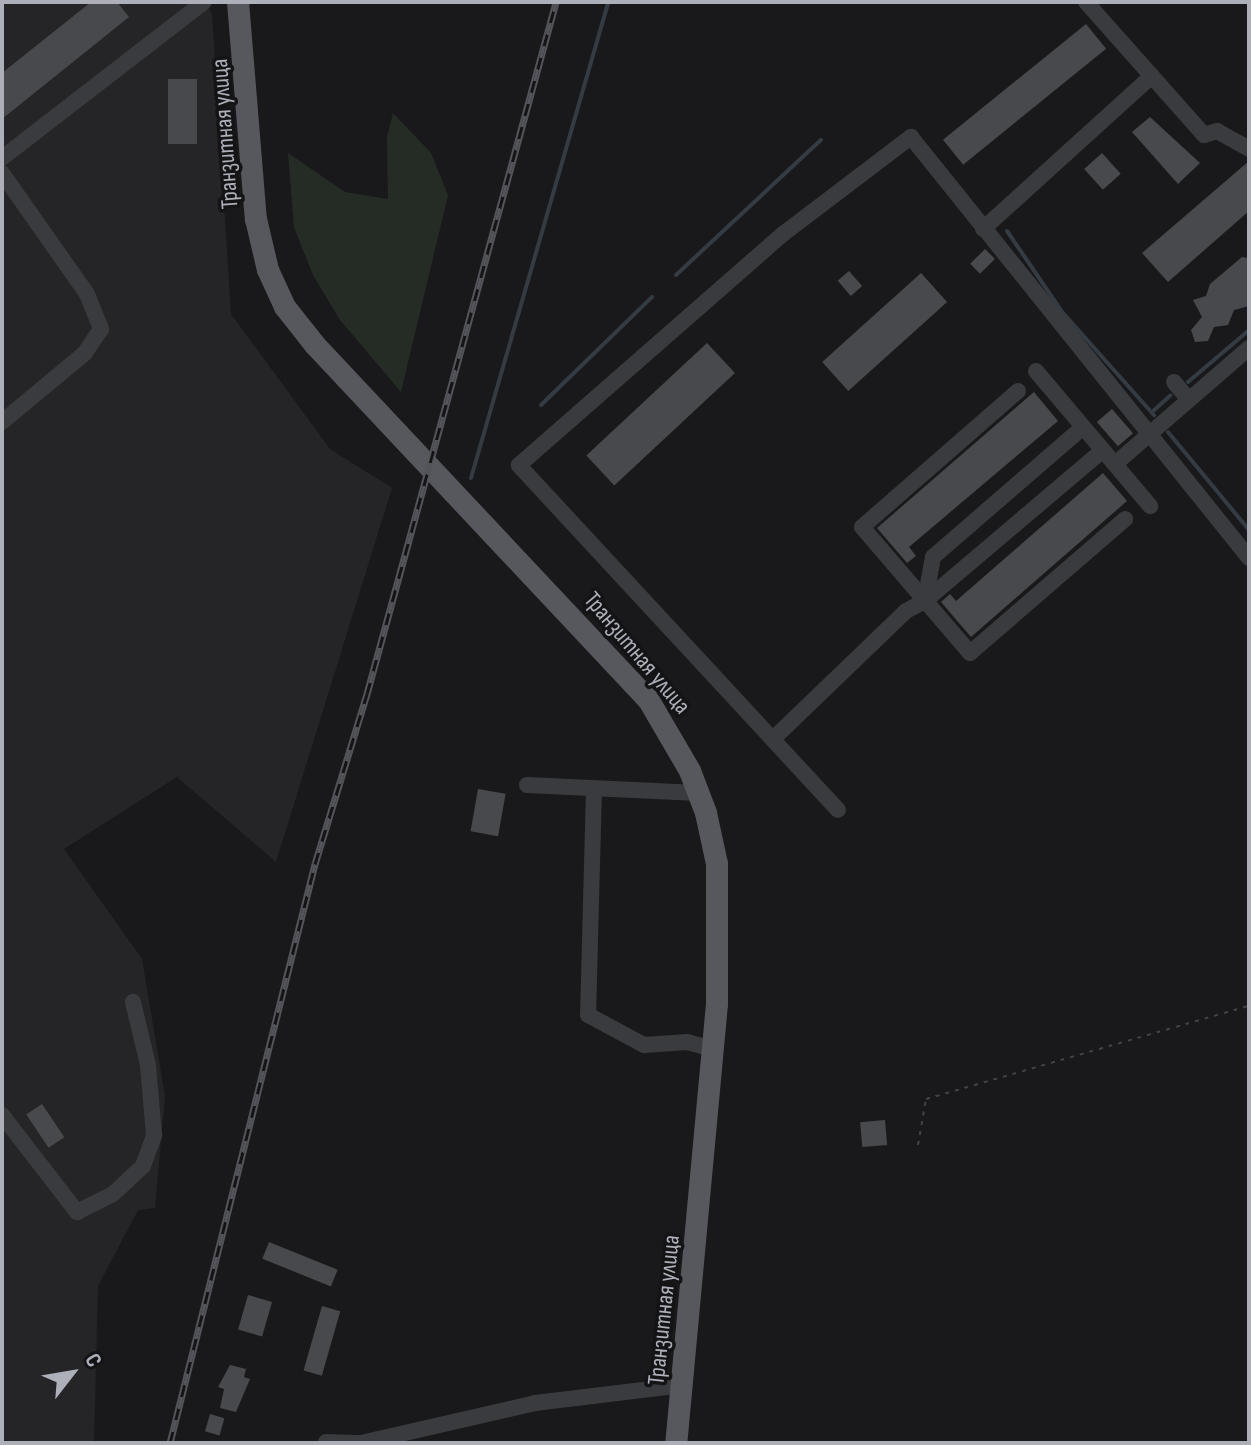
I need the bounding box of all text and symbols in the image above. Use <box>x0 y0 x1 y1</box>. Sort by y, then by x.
street label: Транзитная улица <box>205 58 245 210</box>
street label: Транзитная улица <box>578 586 696 720</box>
street label: Транзитная улица <box>642 1234 686 1386</box>
north arrow <box>32 1333 112 1413</box>
text: С <box>79 1349 107 1372</box>

